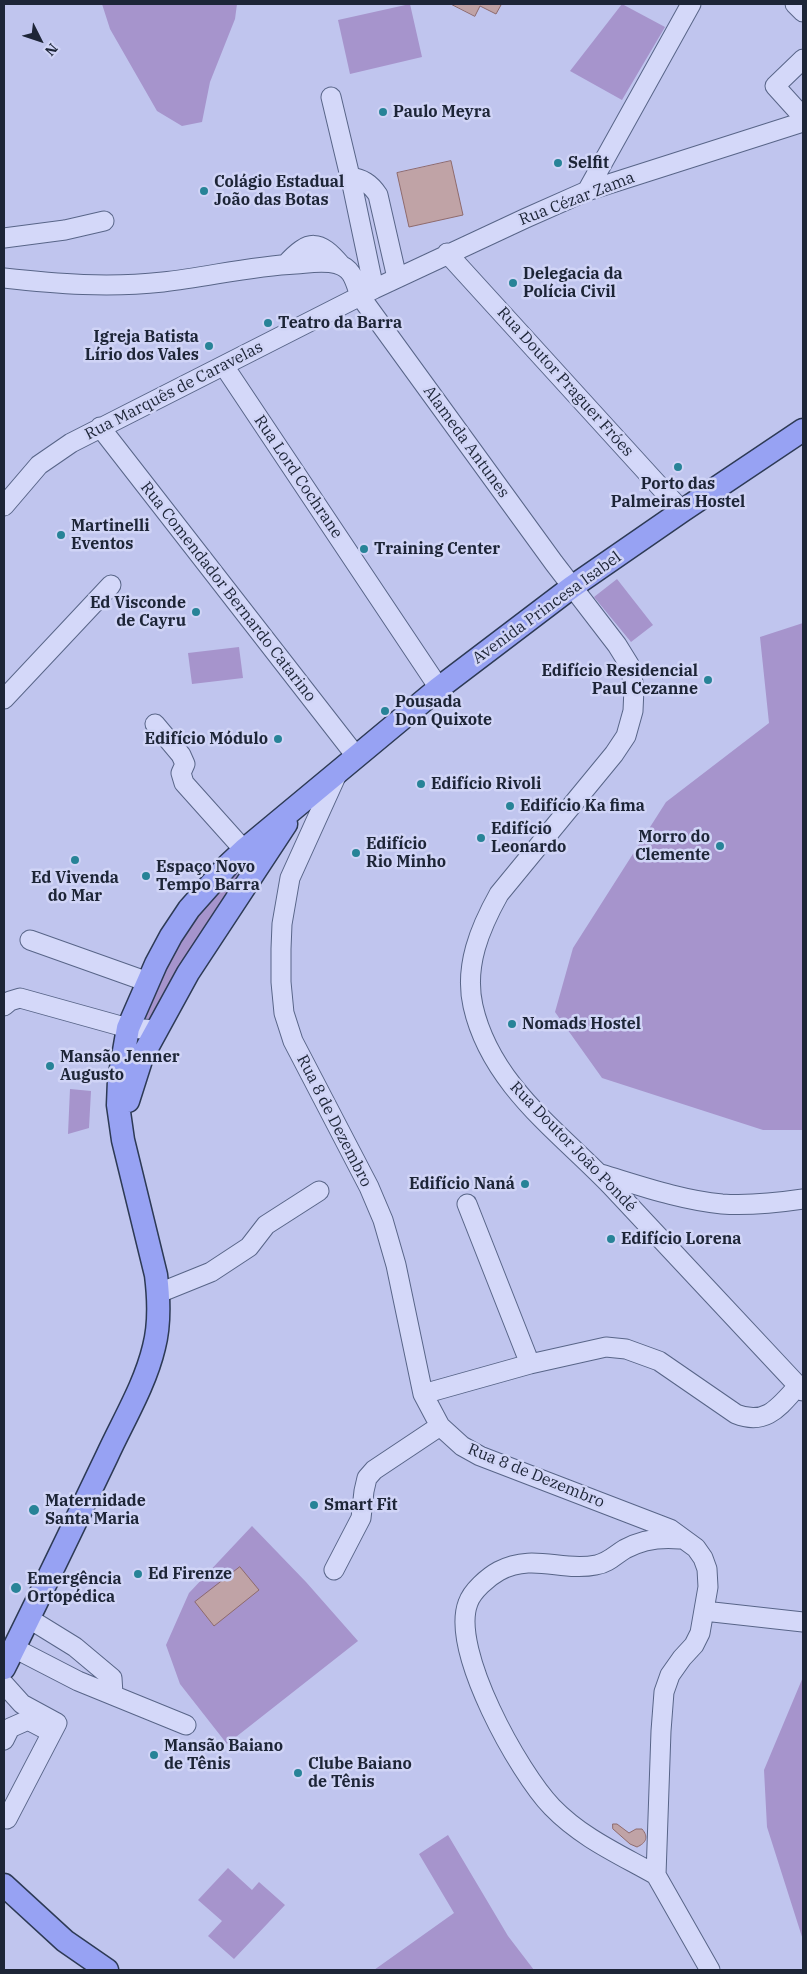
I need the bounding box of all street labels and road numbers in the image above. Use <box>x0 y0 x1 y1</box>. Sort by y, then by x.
street label: Rua Cézar Zama <box>516 168 638 230</box>
street label: Rua Doutor Praguer Fróes <box>493 303 637 461</box>
street label: Rua Marquês de Caravelas <box>82 338 266 444</box>
street label: Alameda Antunes <box>419 382 513 502</box>
street label: Rua Lord Cochrane <box>250 412 346 542</box>
street label: Rua Comendador Bernardo Catarino <box>136 478 320 706</box>
street label: Avenida Princesa Isabel <box>469 548 625 668</box>
street label: Rua 8 de Dezembro <box>292 1052 376 1190</box>
street label: Rua Doutor João Pondé <box>506 1078 640 1216</box>
street label: Rua 8 de Dezembro <box>465 1440 607 1512</box>

